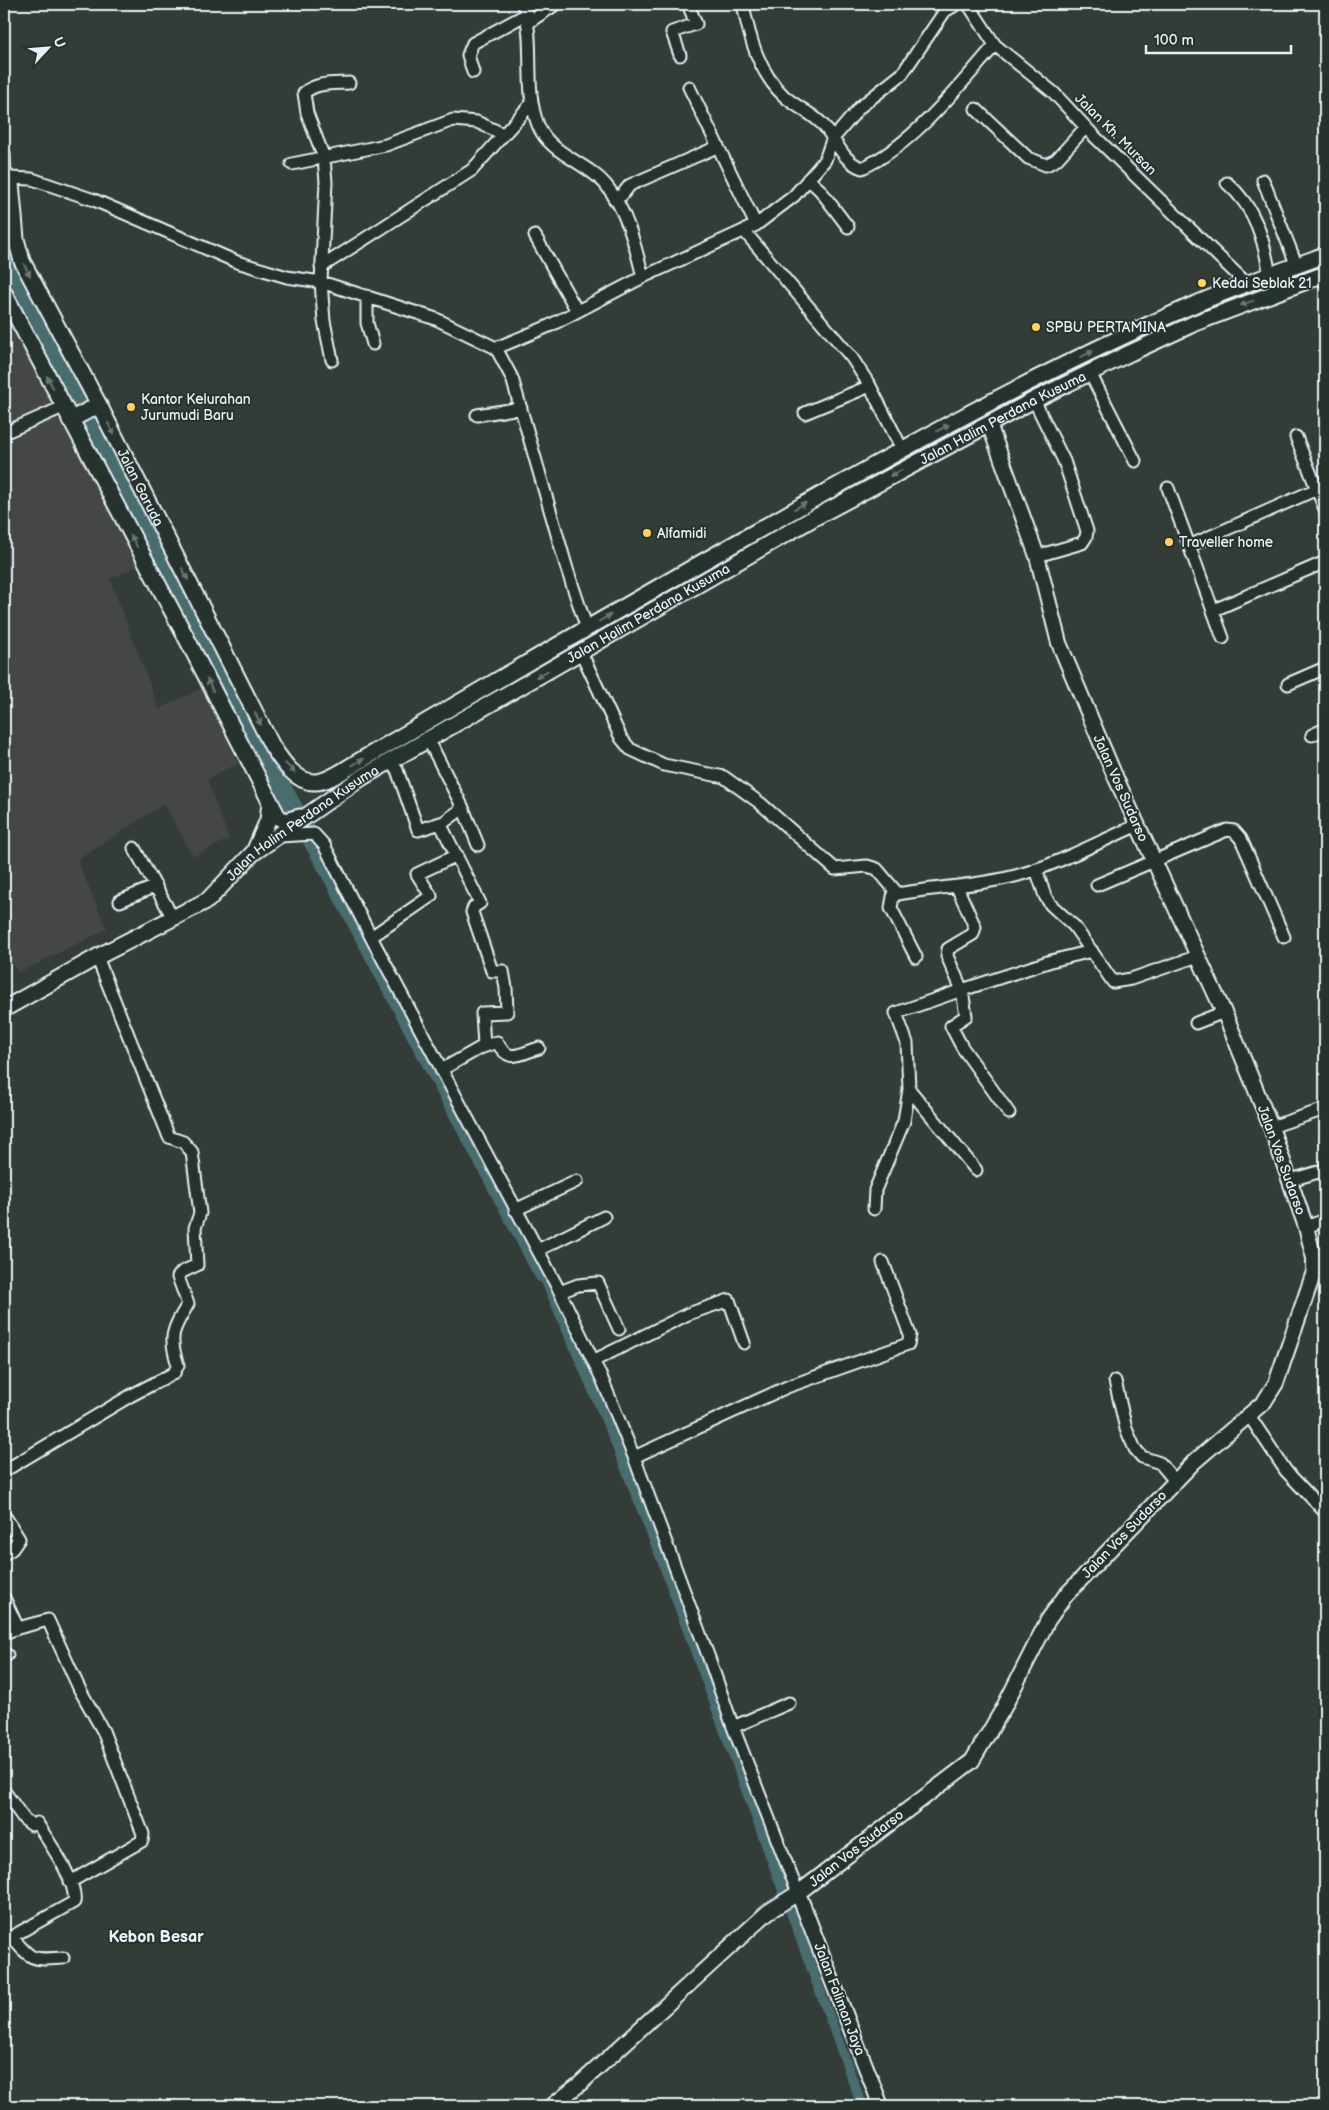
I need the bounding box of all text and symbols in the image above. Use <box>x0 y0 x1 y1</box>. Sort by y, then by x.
north arrow <box>22 22 72 72</box>
scale bar <box>1146 22 1292 54</box>
text: 100 m <box>1154 31 1194 50</box>
text: U <box>49 34 69 51</box>
street label: Jalan Kh. Mursan <box>1071 90 1160 179</box>
one-way arrow <box>23 263 31 277</box>
place label: Kedai Seblak 21 <box>1212 275 1312 292</box>
marker: Kedai Seblak 21 <box>1196 277 1208 289</box>
one-way arrow <box>1239 299 1254 307</box>
place label: SPBU PERTAMINA <box>1046 319 1166 336</box>
marker: SPBU PERTAMINA <box>1030 321 1042 333</box>
one-way arrow <box>1080 350 1095 358</box>
street label: Jalan Halim Perdana Kusuma <box>917 368 1089 469</box>
one-way arrow <box>46 375 54 390</box>
place label: Kantor Kelurahan Jurumudi Baru <box>141 391 251 424</box>
marker: Kantor Kelurahan Jurumudi Baru <box>125 401 137 413</box>
one-way arrow <box>107 422 115 436</box>
one-way arrow <box>935 424 950 432</box>
street label: Jalan Garuda <box>114 446 167 529</box>
one-way arrow <box>889 469 903 477</box>
one-way arrow <box>794 502 807 511</box>
place label: Alfamidi <box>657 525 707 542</box>
marker: Alfamidi <box>641 527 653 539</box>
one-way arrow <box>130 534 138 549</box>
place label: Traveller home <box>1179 534 1273 551</box>
marker: Traveller home <box>1163 536 1175 548</box>
street label: Jalan Halim Perdana Kusuma <box>564 560 733 667</box>
one-way arrow <box>181 567 189 581</box>
one-way arrow <box>598 614 611 623</box>
one-way arrow <box>535 669 549 678</box>
one-way arrow <box>206 678 214 692</box>
one-way arrow <box>254 711 263 726</box>
street label: Jalan Vos Sudarso <box>1089 732 1152 844</box>
one-way arrow <box>352 757 365 766</box>
street label: Jalan Halim Perdana Kusuma <box>223 762 382 885</box>
one-way arrow <box>284 762 296 774</box>
street label: Jalan Vos Sudarso <box>1254 1103 1309 1217</box>
street label: Jalan Vos Sudarso <box>1078 1487 1171 1582</box>
street label: Jalan Vos Sudarso <box>806 1806 907 1891</box>
district label: Kebon Besar <box>108 1928 204 1947</box>
street label: Jalan Faliman Jaya <box>810 1941 869 2058</box>

